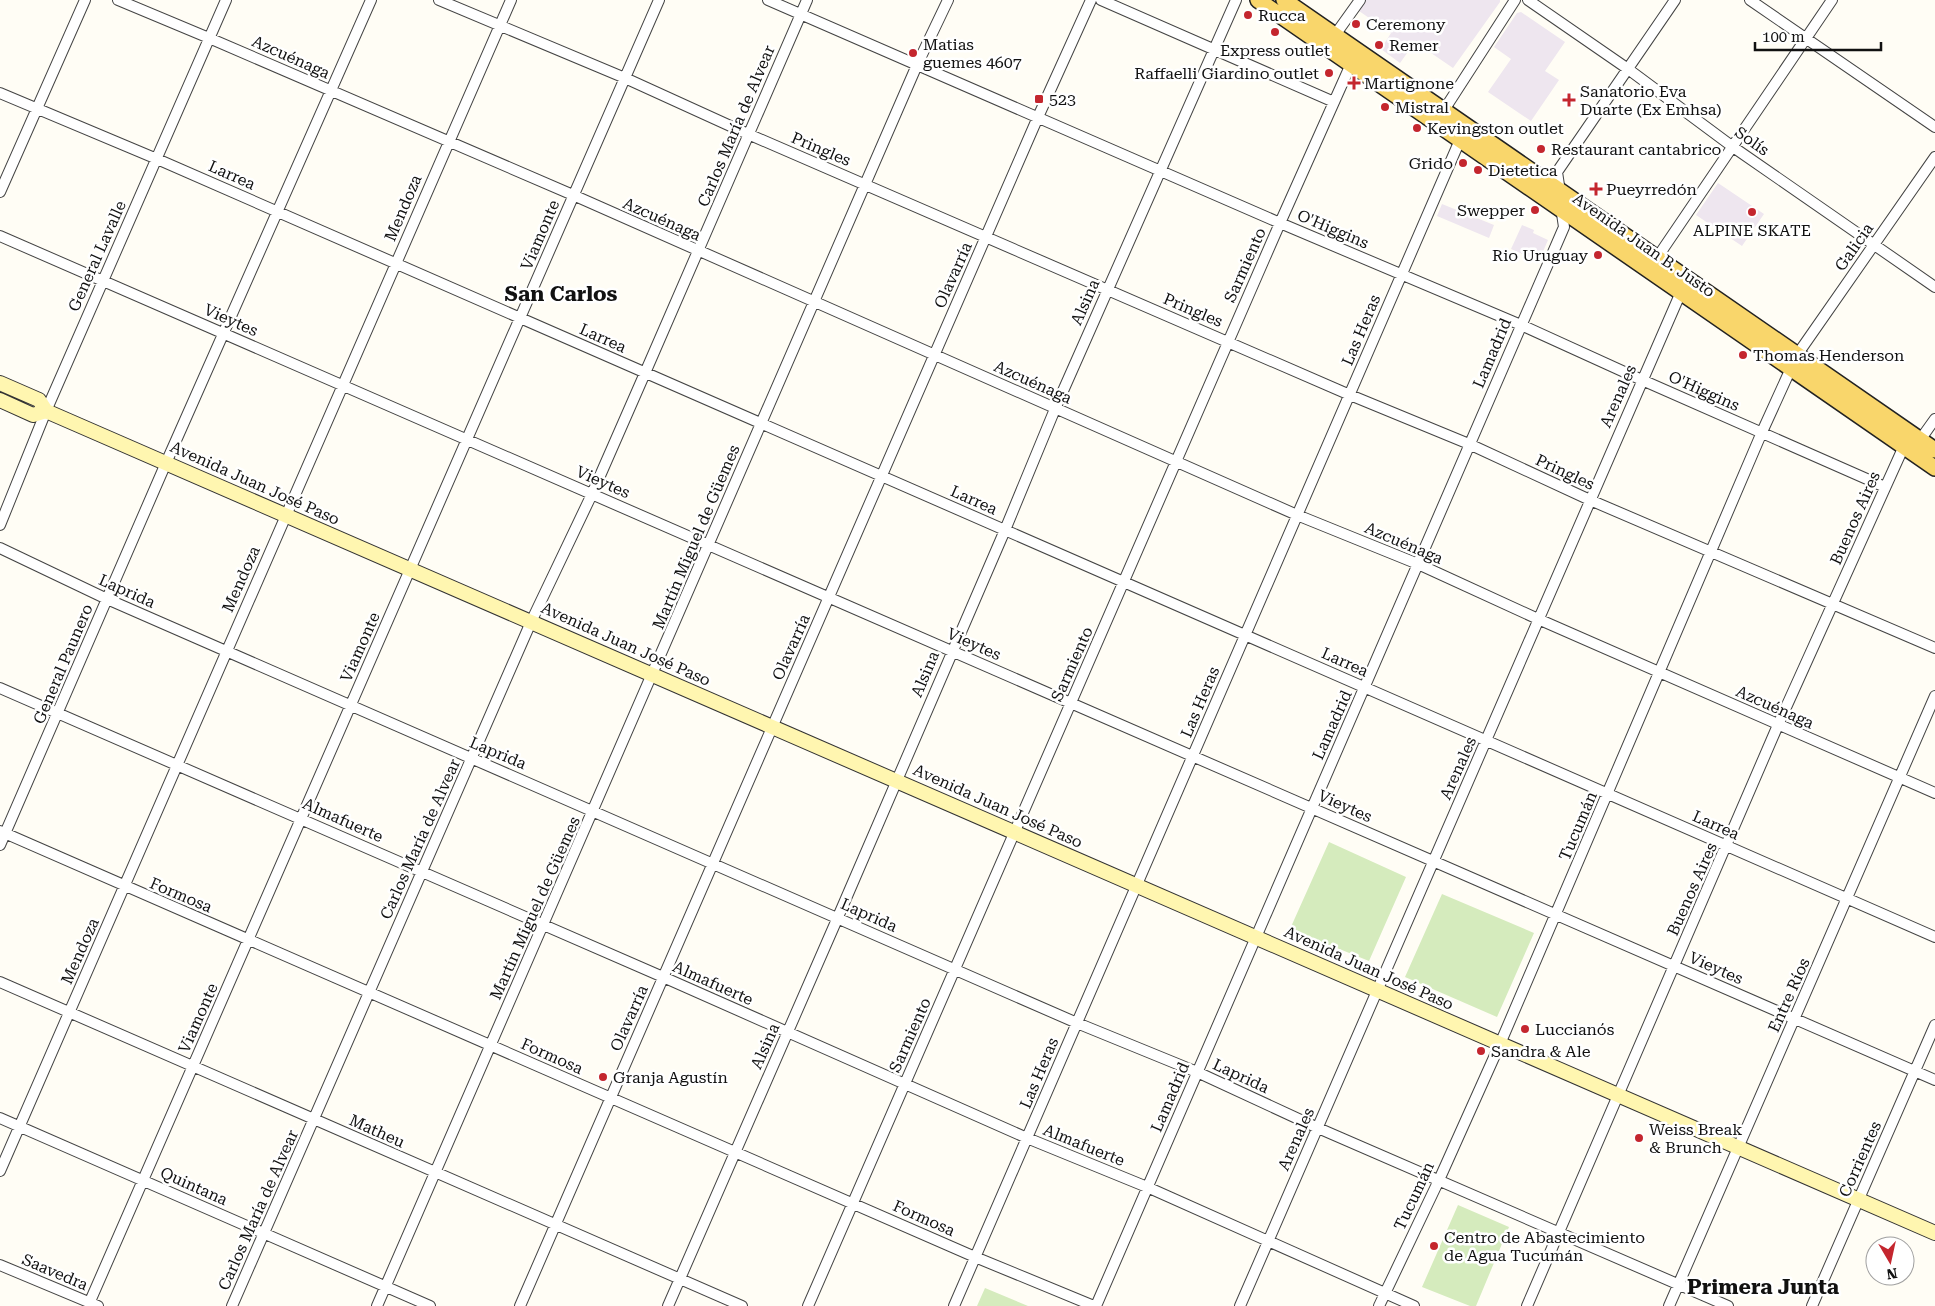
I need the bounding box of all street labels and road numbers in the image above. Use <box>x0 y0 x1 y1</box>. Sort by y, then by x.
street label: Azcuénaga <box>249 31 333 83</box>
street label: Carlos María de Alvear <box>693 42 779 210</box>
street label: Solís <box>1731 122 1773 160</box>
street label: Pringles <box>788 128 854 170</box>
street label: Larrea <box>206 156 259 194</box>
street label: Mendoza <box>380 172 426 244</box>
street label: Avenida Juan B. Justo <box>1569 189 1719 301</box>
street label: Azcuénaga <box>620 193 704 245</box>
street label: General Lavalle <box>64 197 130 314</box>
street label: Viamonte <box>517 197 563 273</box>
street label: O'Higgins <box>1294 205 1372 253</box>
street label: Galicia <box>1831 219 1877 275</box>
street label: Sarmiento <box>1220 225 1270 305</box>
street label: Olavarría <box>930 239 976 311</box>
street label: Alsina <box>1067 276 1104 328</box>
street label: Pringles <box>1160 289 1226 331</box>
street label: Las Heras <box>1338 291 1385 368</box>
street label: Vieytes <box>201 300 261 340</box>
street label: Lamadrid <box>1469 315 1515 391</box>
street label: Larrea <box>577 319 630 357</box>
street label: Azcuénaga <box>991 356 1075 408</box>
street label: Arenales <box>1596 361 1640 430</box>
street label: O'Higgins <box>1666 367 1743 415</box>
street label: Avenida Juan José Paso <box>167 437 343 529</box>
street label: Martín Miguel de Güemes <box>648 441 744 632</box>
street label: Pringles <box>1533 450 1598 494</box>
street label: Vieytes <box>573 462 633 502</box>
street label: Buenos Aires <box>1826 468 1884 568</box>
street label: Larrea <box>948 481 1001 519</box>
street label: Azcuénaga <box>1362 518 1446 568</box>
street label: Mendoza <box>218 543 264 615</box>
street label: Laprida <box>96 570 158 612</box>
street label: Avenida Juan José Paso <box>538 598 714 690</box>
street label: General Paunero <box>29 601 97 727</box>
street label: Viamonte <box>336 609 384 685</box>
street label: Olavarría <box>768 611 814 683</box>
street label: Vieytes <box>944 624 1004 664</box>
street label: Sarmiento <box>1047 624 1097 704</box>
street label: Larrea <box>1319 643 1372 681</box>
street label: Alsina <box>907 648 943 700</box>
street label: Las Heras <box>1177 663 1224 740</box>
street label: Azcuénaga <box>1733 681 1817 733</box>
street label: Lamadrid <box>1308 687 1356 763</box>
street label: Laprida <box>467 733 530 774</box>
street label: Arenales <box>1436 733 1480 802</box>
street label: Carlos María de Alvear <box>376 755 464 922</box>
street label: Avenida Juan José Paso <box>910 760 1086 852</box>
street label: Vieytes <box>1315 786 1375 826</box>
street label: Tucumán <box>1555 789 1601 863</box>
street label: Almafuerte <box>300 794 386 846</box>
street label: Larrea <box>1690 806 1743 844</box>
street label: Martín Miguel de Güemes <box>486 813 584 1003</box>
street label: Buenos Aires <box>1663 839 1721 939</box>
street label: Formosa <box>147 873 215 917</box>
street label: Laprida <box>838 894 900 936</box>
street label: Mendoza <box>57 915 103 987</box>
street label: Avenida Juan José Paso <box>1281 922 1457 1014</box>
street label: Vieytes <box>1686 948 1746 988</box>
street label: Entre Ríos <box>1764 954 1814 1035</box>
street label: Almafuerte <box>670 957 756 1009</box>
street label: Viamonte <box>174 980 222 1056</box>
street label: Olavarría <box>606 982 652 1054</box>
street label: Sarmiento <box>885 995 935 1075</box>
street label: Alsina <box>747 1020 784 1072</box>
street label: Formosa <box>518 1034 586 1078</box>
street label: Las Heras <box>1016 1034 1063 1111</box>
street label: Laprida <box>1210 1055 1272 1097</box>
street label: Lamadrid <box>1147 1059 1193 1135</box>
street label: Arenales <box>1274 1104 1318 1173</box>
street label: Matheu <box>346 1110 408 1152</box>
street label: Corrientes <box>1835 1118 1885 1200</box>
street label: Almafuerte <box>1041 1120 1128 1170</box>
street label: Carlos María de Alvear <box>214 1126 302 1293</box>
street label: Tucumán <box>1390 1159 1438 1233</box>
street label: Quintana <box>157 1163 231 1209</box>
street label: Formosa <box>890 1196 958 1240</box>
street label: Saavedra <box>19 1250 91 1295</box>

